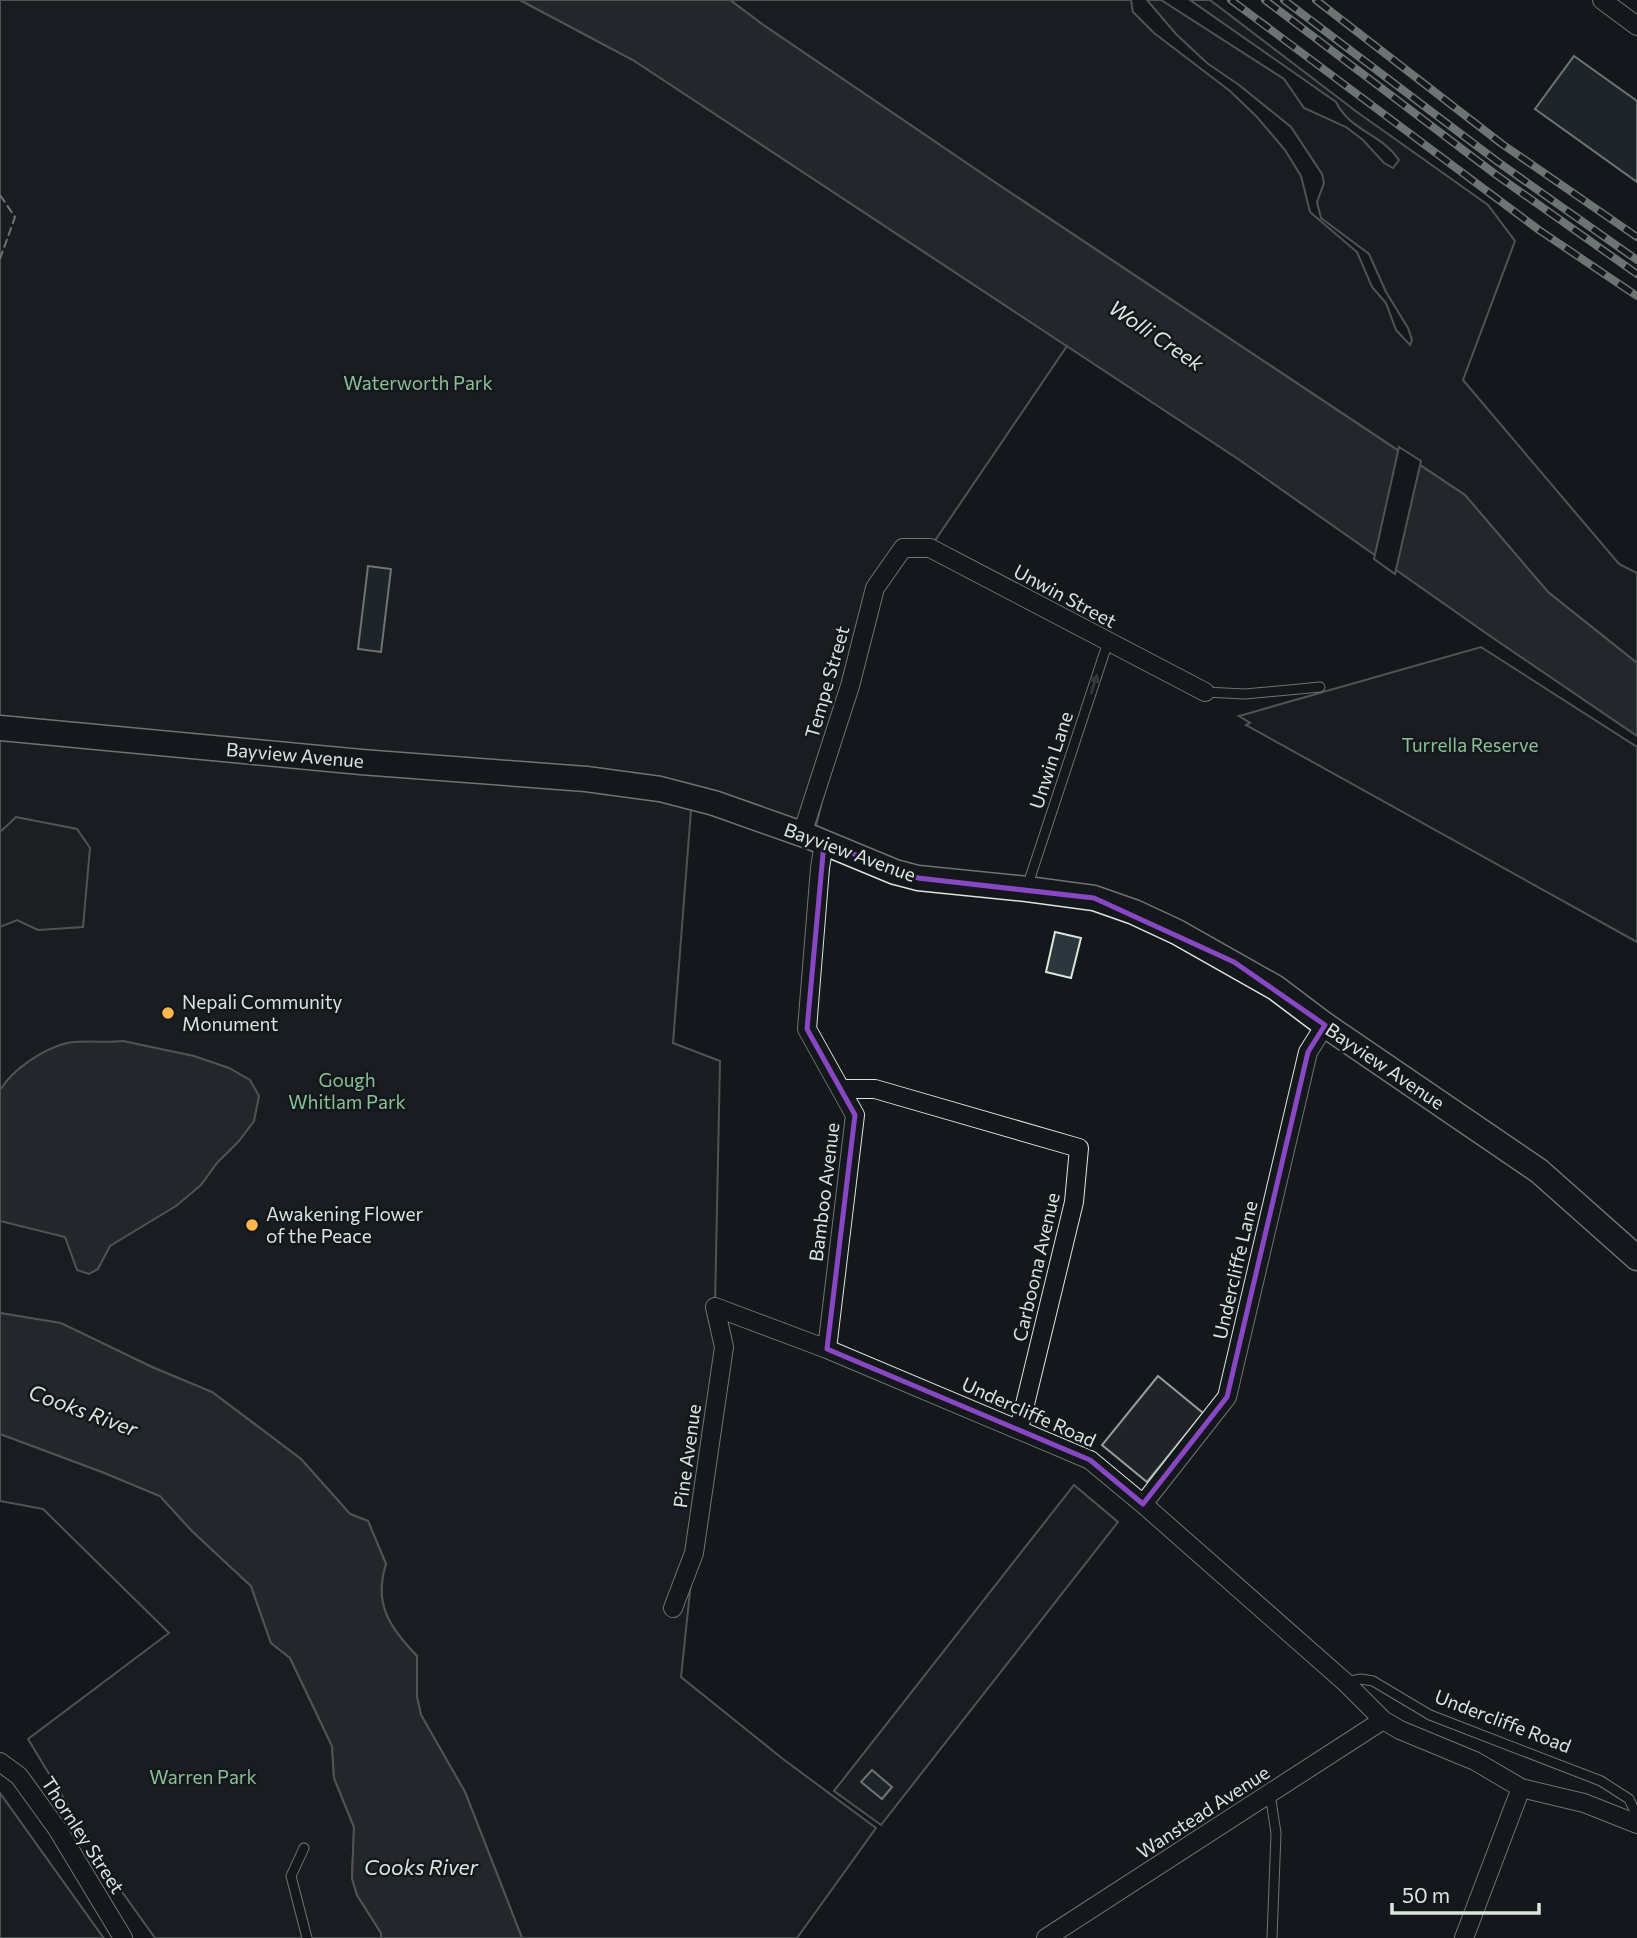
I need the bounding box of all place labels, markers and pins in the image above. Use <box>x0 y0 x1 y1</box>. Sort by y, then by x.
place label: Nepali Community Monument <box>182 990 343 1035</box>
marker: Nepali Community Monument <box>160 1005 176 1021</box>
place label: Awakening Flower of the Peace <box>266 1202 424 1247</box>
marker: Awakening Flower of the Peace <box>244 1217 260 1233</box>

